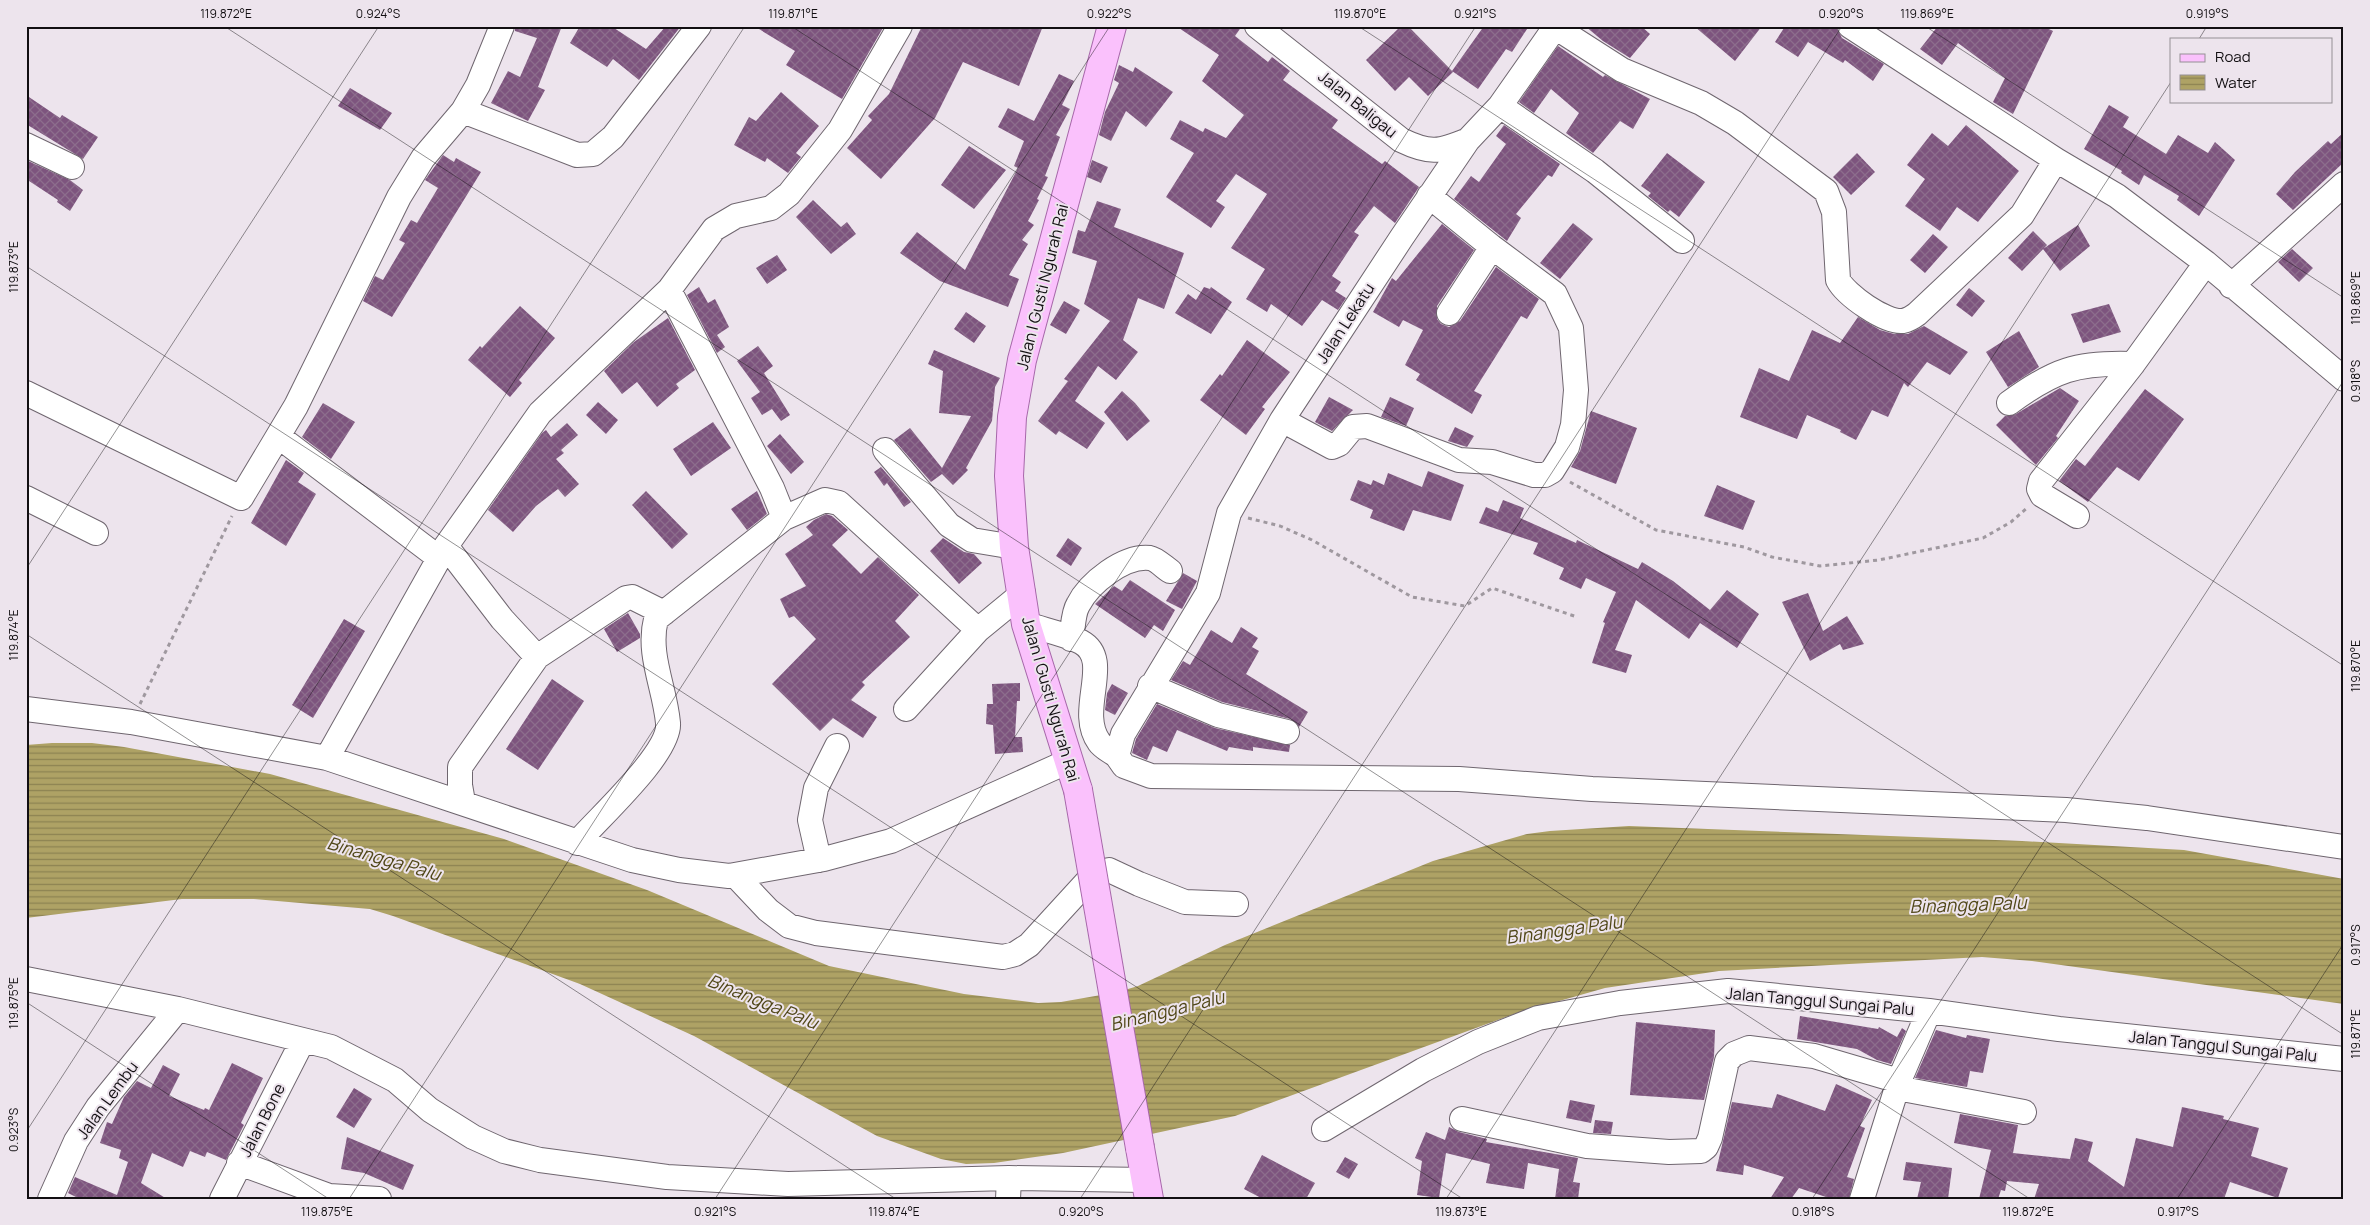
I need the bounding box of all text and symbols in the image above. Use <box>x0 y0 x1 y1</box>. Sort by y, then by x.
text: 119.872°E <box>200 5 252 22</box>
text: 0.924°S <box>356 5 400 22</box>
text: 119.871°E <box>768 5 818 22</box>
text: 0.922°S <box>1087 5 1131 22</box>
text: 119.870°E <box>1334 5 1386 22</box>
text: 0.921°S <box>1454 5 1496 22</box>
text: 0.920°S <box>1819 5 1863 22</box>
text: 119.869°E <box>1900 5 1954 22</box>
text: 0.919°S <box>2186 5 2228 22</box>
legend <box>2170 38 2332 102</box>
text: Road <box>2215 46 2251 67</box>
street label: Jalan Baligau <box>1314 65 1402 143</box>
text: Water <box>2215 72 2257 93</box>
street label: Jalan I Gusti Ngurah Rai <box>1011 201 1073 373</box>
text: 119.873°E <box>5 241 22 293</box>
text: 119.869°E <box>2347 271 2364 325</box>
street label: Jalan Lekatu <box>1311 278 1379 368</box>
text: 0.918°S <box>2347 360 2364 402</box>
text: 119.874°E <box>5 609 22 661</box>
street label: Jalan I Gusti Ngurah Rai <box>1017 614 1085 784</box>
text: 119.870°E <box>2347 640 2364 692</box>
water label: Binangga Palu <box>325 830 445 886</box>
water label: Binangga Palu <box>1909 890 2028 918</box>
water label: Binangga Palu <box>1504 909 1625 949</box>
text: 0.917°S <box>2347 924 2364 966</box>
water label: Binangga Palu <box>704 968 823 1035</box>
text: 119.875°E <box>5 977 22 1029</box>
street label: Jalan Tanggul Sungai Palu <box>1725 982 1915 1020</box>
water label: Binangga Palu <box>1107 984 1228 1036</box>
text: 119.871°E <box>2347 1009 2364 1059</box>
street label: Jalan Tanggul Sungai Palu <box>2128 1025 2318 1067</box>
street label: Jalan Lembu <box>71 1057 143 1143</box>
street label: Jalan Bone <box>234 1079 290 1161</box>
text: 0.923°S <box>5 1108 22 1152</box>
text: 119.875°E <box>301 1203 353 1220</box>
text: 0.921°S <box>694 1203 736 1220</box>
text: 119.874°E <box>868 1203 920 1220</box>
text: 0.920°S <box>1059 1203 1103 1220</box>
text: 119.873°E <box>1435 1203 1487 1220</box>
text: 0.918°S <box>1792 1203 1834 1220</box>
text: 119.872°E <box>2002 1203 2054 1220</box>
text: 0.917°S <box>2157 1203 2199 1220</box>

